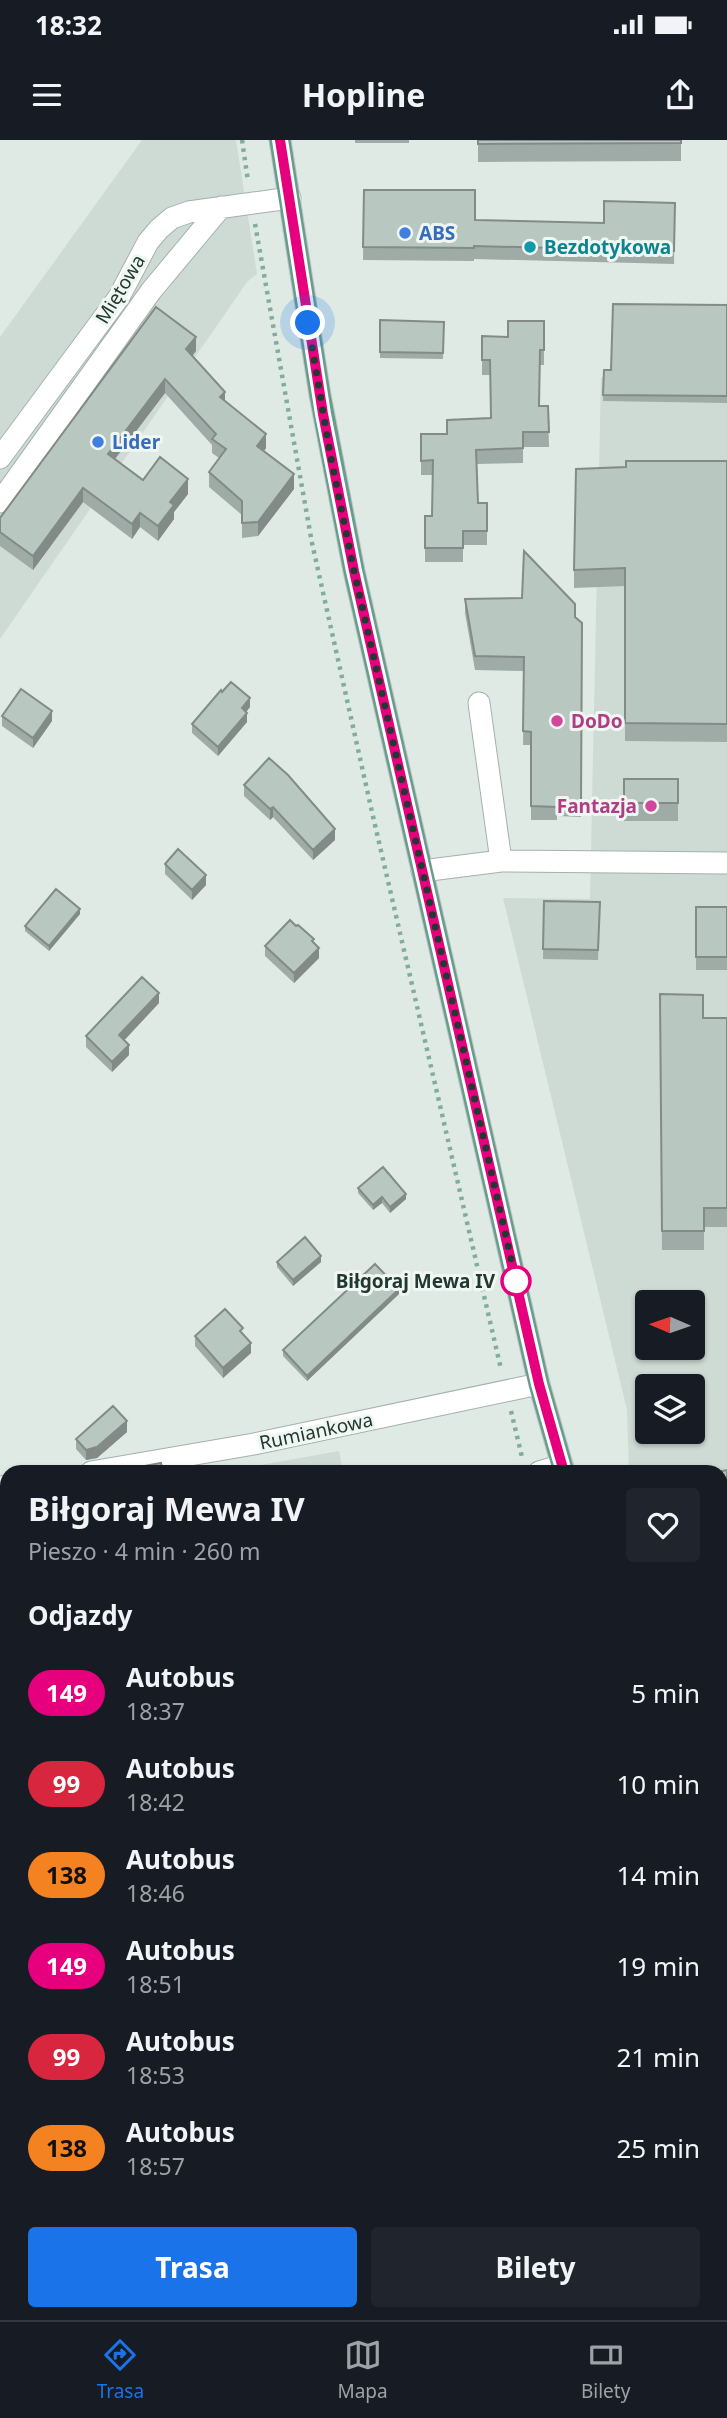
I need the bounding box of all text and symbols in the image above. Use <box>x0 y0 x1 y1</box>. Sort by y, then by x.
text: 18:32 <box>35 7 102 43</box>
text: Hopline <box>302 73 425 116</box>
icon: menu <box>28 76 66 114</box>
icon: share <box>661 76 699 114</box>
place label: ABS <box>419 220 455 246</box>
marker: ABS <box>397 225 413 241</box>
place label: Bezdotykowa <box>544 234 671 260</box>
marker: Bezdotykowa <box>522 239 538 255</box>
street label: Miętowa <box>89 250 151 328</box>
your location <box>290 305 325 340</box>
place label: Lider <box>112 429 161 455</box>
marker: Lider <box>90 434 106 450</box>
place label: DoDo <box>571 708 623 734</box>
marker: DoDo <box>549 713 565 729</box>
place label: Fantazja <box>557 793 637 819</box>
marker: Fantazja <box>643 798 659 814</box>
marker: Biłgoraj Mewa IV <box>501 1266 531 1296</box>
place label: Biłgoraj Mewa IV <box>336 1268 496 1294</box>
north arrow <box>635 1290 705 1360</box>
map controls <box>635 1290 705 1444</box>
button: layers <box>635 1374 705 1444</box>
street label: Rumiankowa <box>257 1406 375 1456</box>
text: Biłgoraj Mewa IV <box>28 1486 305 1531</box>
button: heart <box>626 1488 700 1562</box>
text: Pieszo · 4 min · 260 m <box>28 1535 261 1567</box>
text: Odjazdy <box>28 1597 132 1633</box>
text: Autobus <box>126 1659 235 1695</box>
text: 5 min <box>631 1675 700 1711</box>
text: 149 <box>46 1676 87 1709</box>
text: 18:37 <box>126 1695 185 1727</box>
text: Autobus <box>126 1750 235 1786</box>
text: 10 min <box>616 1766 700 1802</box>
text: 99 <box>53 1767 80 1800</box>
text: 18:42 <box>126 1786 185 1818</box>
text: Autobus <box>126 1841 235 1877</box>
text: 14 min <box>616 1857 700 1893</box>
text: 138 <box>46 1858 87 1891</box>
text: 18:46 <box>126 1877 185 1909</box>
text: Autobus <box>126 1932 235 1968</box>
text: 19 min <box>616 1948 700 1984</box>
text: 149 <box>46 1949 87 1982</box>
text: 18:51 <box>126 1968 185 2000</box>
text: Autobus <box>126 2023 235 2059</box>
text: 21 min <box>616 2039 700 2075</box>
text: 99 <box>53 2040 80 2073</box>
text: 18:53 <box>126 2059 185 2091</box>
text: Autobus <box>126 2114 235 2150</box>
text: 25 min <box>616 2130 700 2166</box>
text: 138 <box>46 2131 87 2164</box>
text: 18:57 <box>126 2150 185 2182</box>
button: Trasa <box>28 2227 357 2307</box>
button: Bilety <box>371 2227 700 2307</box>
tab: Trasa <box>97 2336 144 2404</box>
tab: Mapa <box>337 2336 388 2404</box>
tab: Bilety <box>581 2336 630 2404</box>

